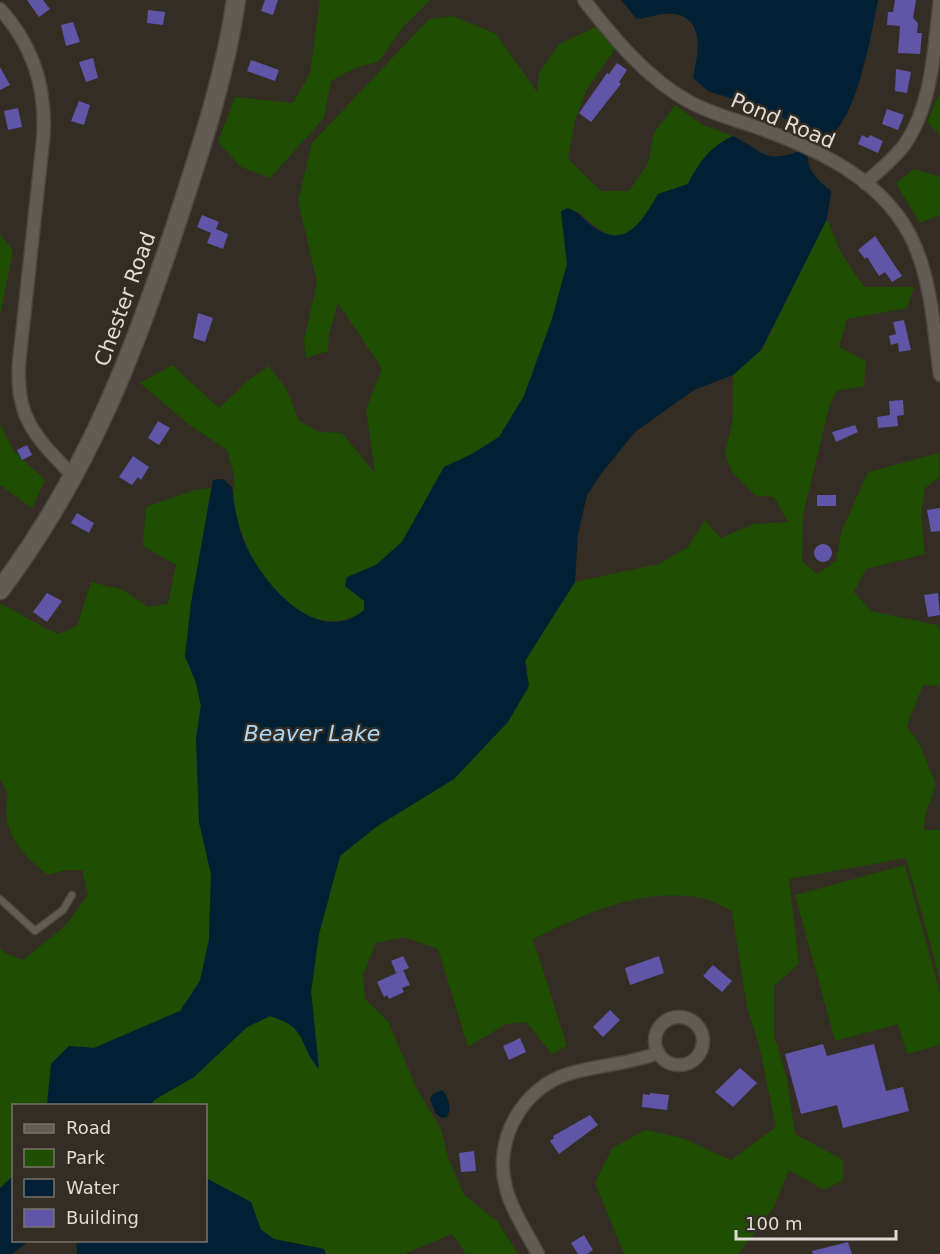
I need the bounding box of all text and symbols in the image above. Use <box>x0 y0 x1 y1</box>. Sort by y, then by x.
street label: Pond Road <box>727 88 839 154</box>
street label: Chester Road <box>90 229 160 369</box>
water label: Beaver Lake <box>244 721 380 746</box>
legend <box>12 1104 207 1242</box>
text: Road <box>66 1117 111 1138</box>
text: Park <box>66 1147 105 1168</box>
text: Water <box>66 1177 120 1198</box>
scale bar <box>736 1203 896 1241</box>
text: Building <box>66 1207 139 1228</box>
text: 100 m <box>745 1213 803 1234</box>

